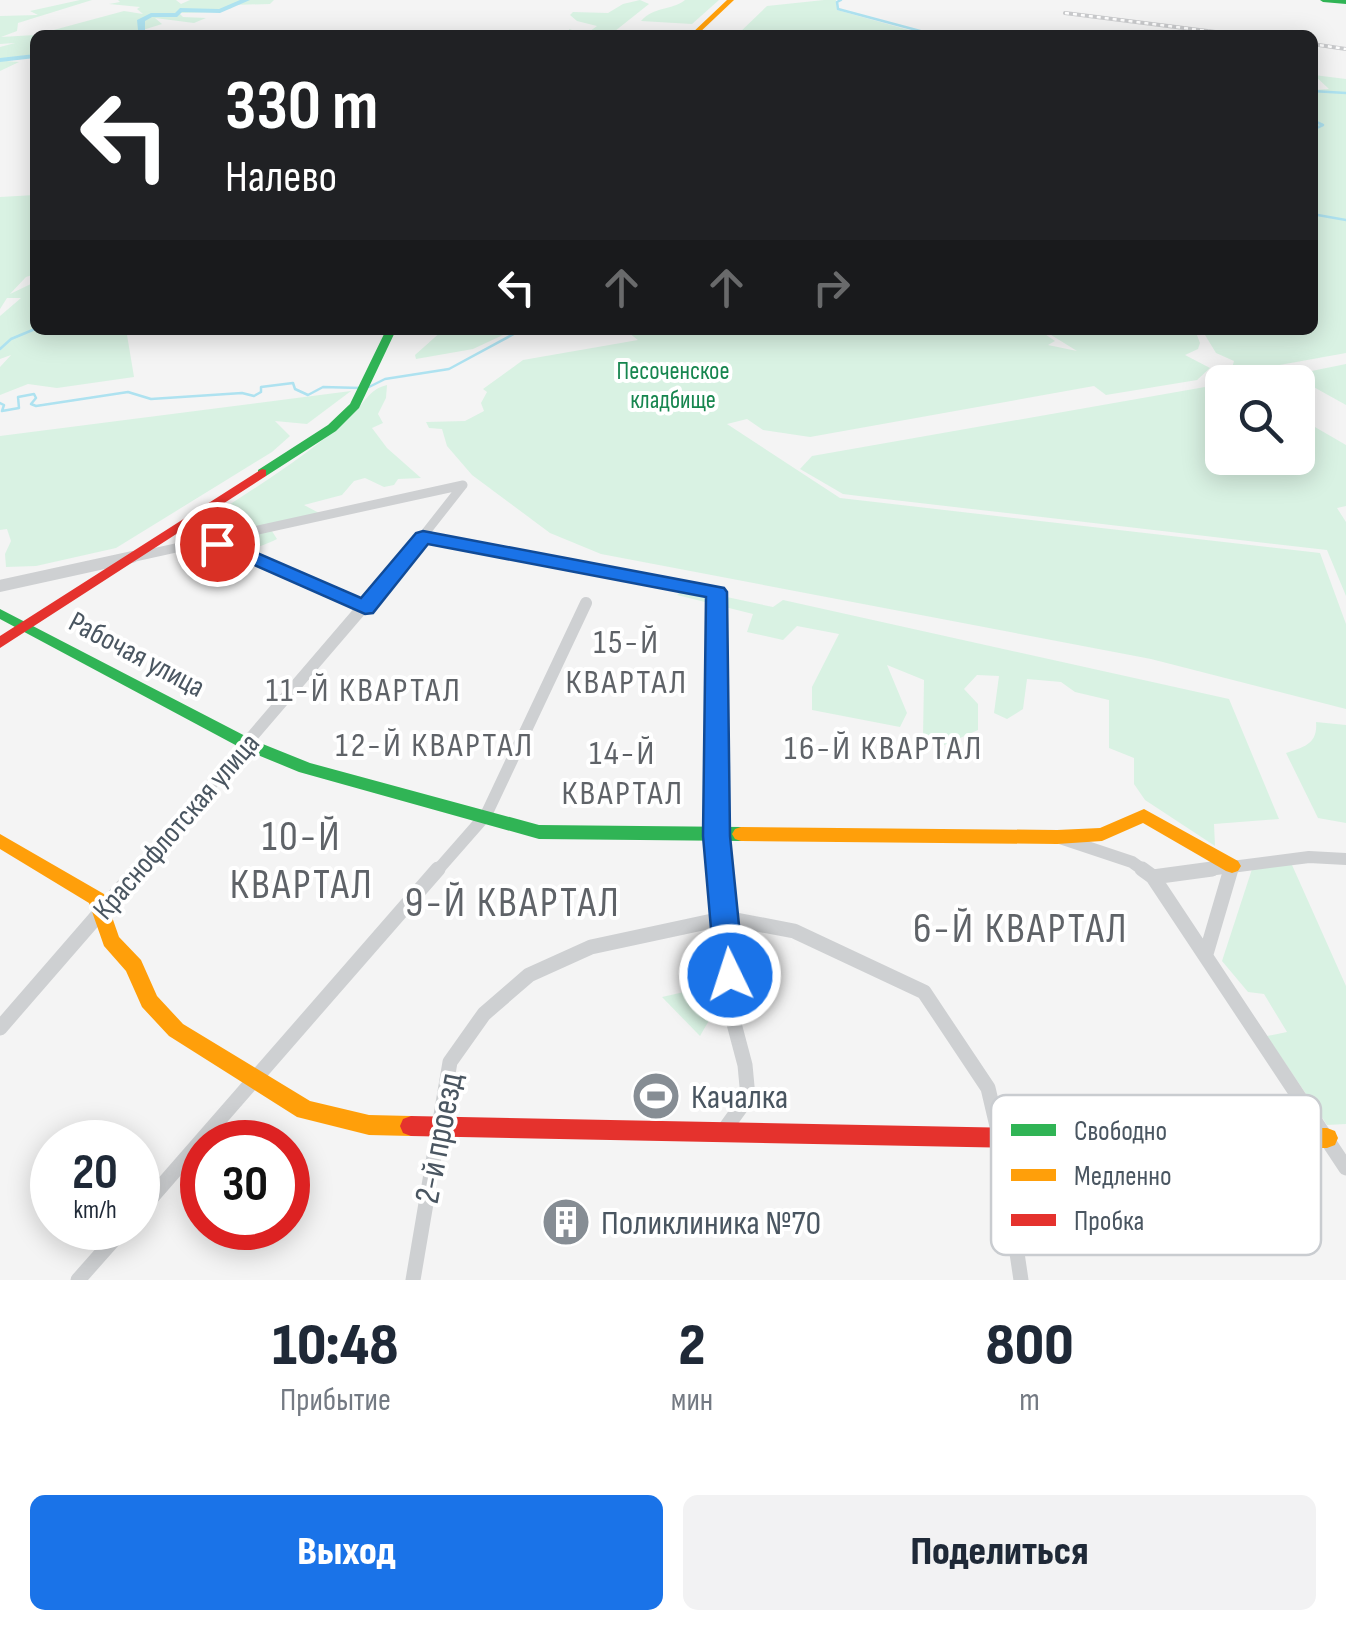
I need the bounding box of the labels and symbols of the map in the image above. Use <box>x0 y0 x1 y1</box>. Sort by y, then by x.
park label: Песоченское кладбище <box>617 356 729 416</box>
pin <box>175 502 260 587</box>
street label: Рабочая улица <box>63 604 211 706</box>
district label: 15-Й КВАРТАЛ <box>565 621 689 704</box>
district label: 11-Й КВАРТАЛ <box>266 669 462 712</box>
district label: 12-Й КВАРТАЛ <box>336 724 534 767</box>
street label: Краснофлотская улица <box>86 726 268 927</box>
district label: 16-Й КВАРТАЛ <box>784 727 984 770</box>
district label: 14-Й КВАРТАЛ <box>561 732 685 815</box>
district label: 10-Й КВАРТАЛ <box>230 812 374 911</box>
district label: 9-Й КВАРТАЛ <box>405 878 621 929</box>
district label: 6-Й КВАРТАЛ <box>913 904 1129 955</box>
position arrow <box>678 923 782 1027</box>
street label: 2-й проезд <box>406 1069 473 1207</box>
sports icon: Качалка <box>630 1070 682 1122</box>
place label: Качалка <box>691 1076 788 1119</box>
legend <box>991 1095 1321 1255</box>
text: Свободно <box>1074 1115 1167 1148</box>
speed limit sign: 30 <box>180 1120 310 1250</box>
text: Медленно <box>1074 1160 1172 1193</box>
building icon: Поликлиника №70 <box>540 1196 592 1248</box>
place label: Поликлиника №70 <box>601 1202 821 1245</box>
text: Пробка <box>1074 1205 1144 1238</box>

